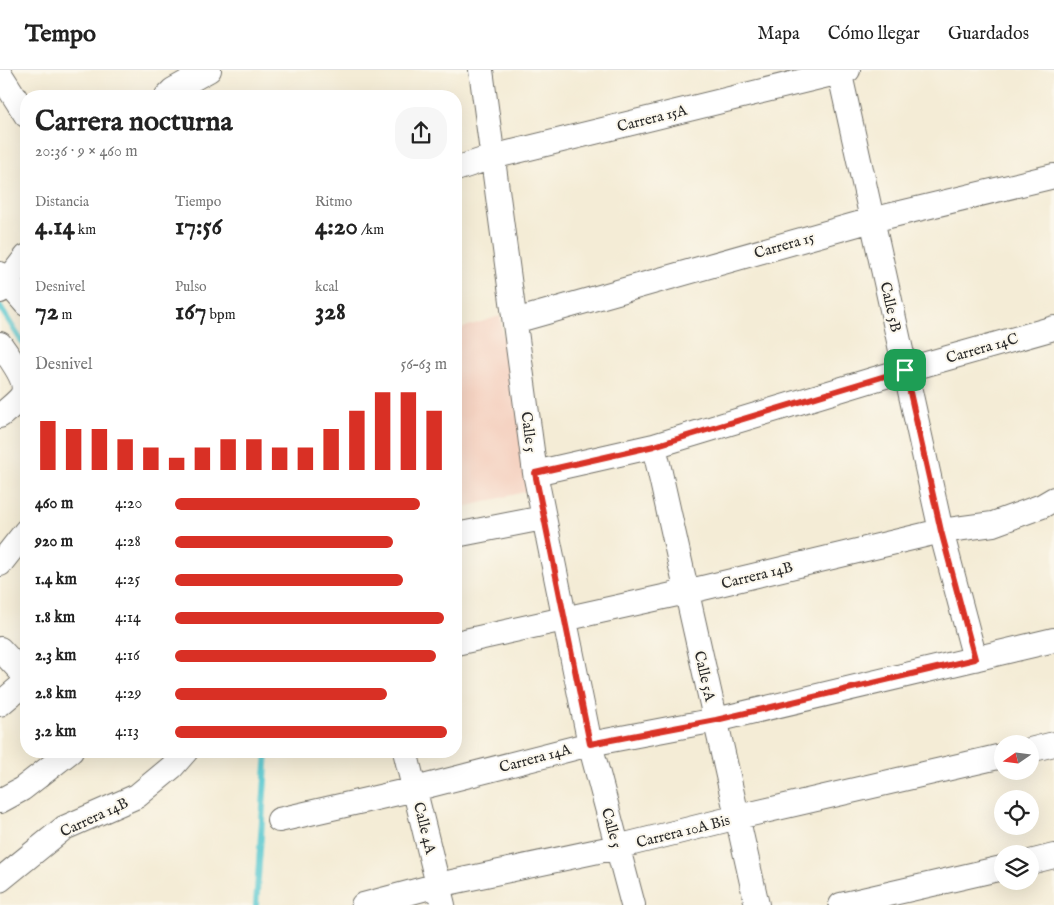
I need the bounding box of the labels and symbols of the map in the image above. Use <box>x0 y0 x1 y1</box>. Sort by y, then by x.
street label: Carrera 15A <box>615 100 690 136</box>
street label: Carrera 15 <box>752 228 817 263</box>
street label: Calle 5B <box>876 280 906 334</box>
street label: Carrera 14C <box>944 329 1021 368</box>
pin <box>884 349 926 391</box>
street label: Calle 5 <box>517 411 540 454</box>
street label: Carrera 14B <box>719 557 795 594</box>
street label: Calle 5A <box>690 649 720 704</box>
north arrow <box>994 735 1039 780</box>
street label: Carrera 14A <box>497 740 574 777</box>
street label: Carrera 14B <box>57 793 131 842</box>
street label: Calle 4A <box>409 800 440 857</box>
street label: Calle 5 <box>597 806 626 851</box>
street label: Carrera 10A Bis <box>634 811 732 852</box>

